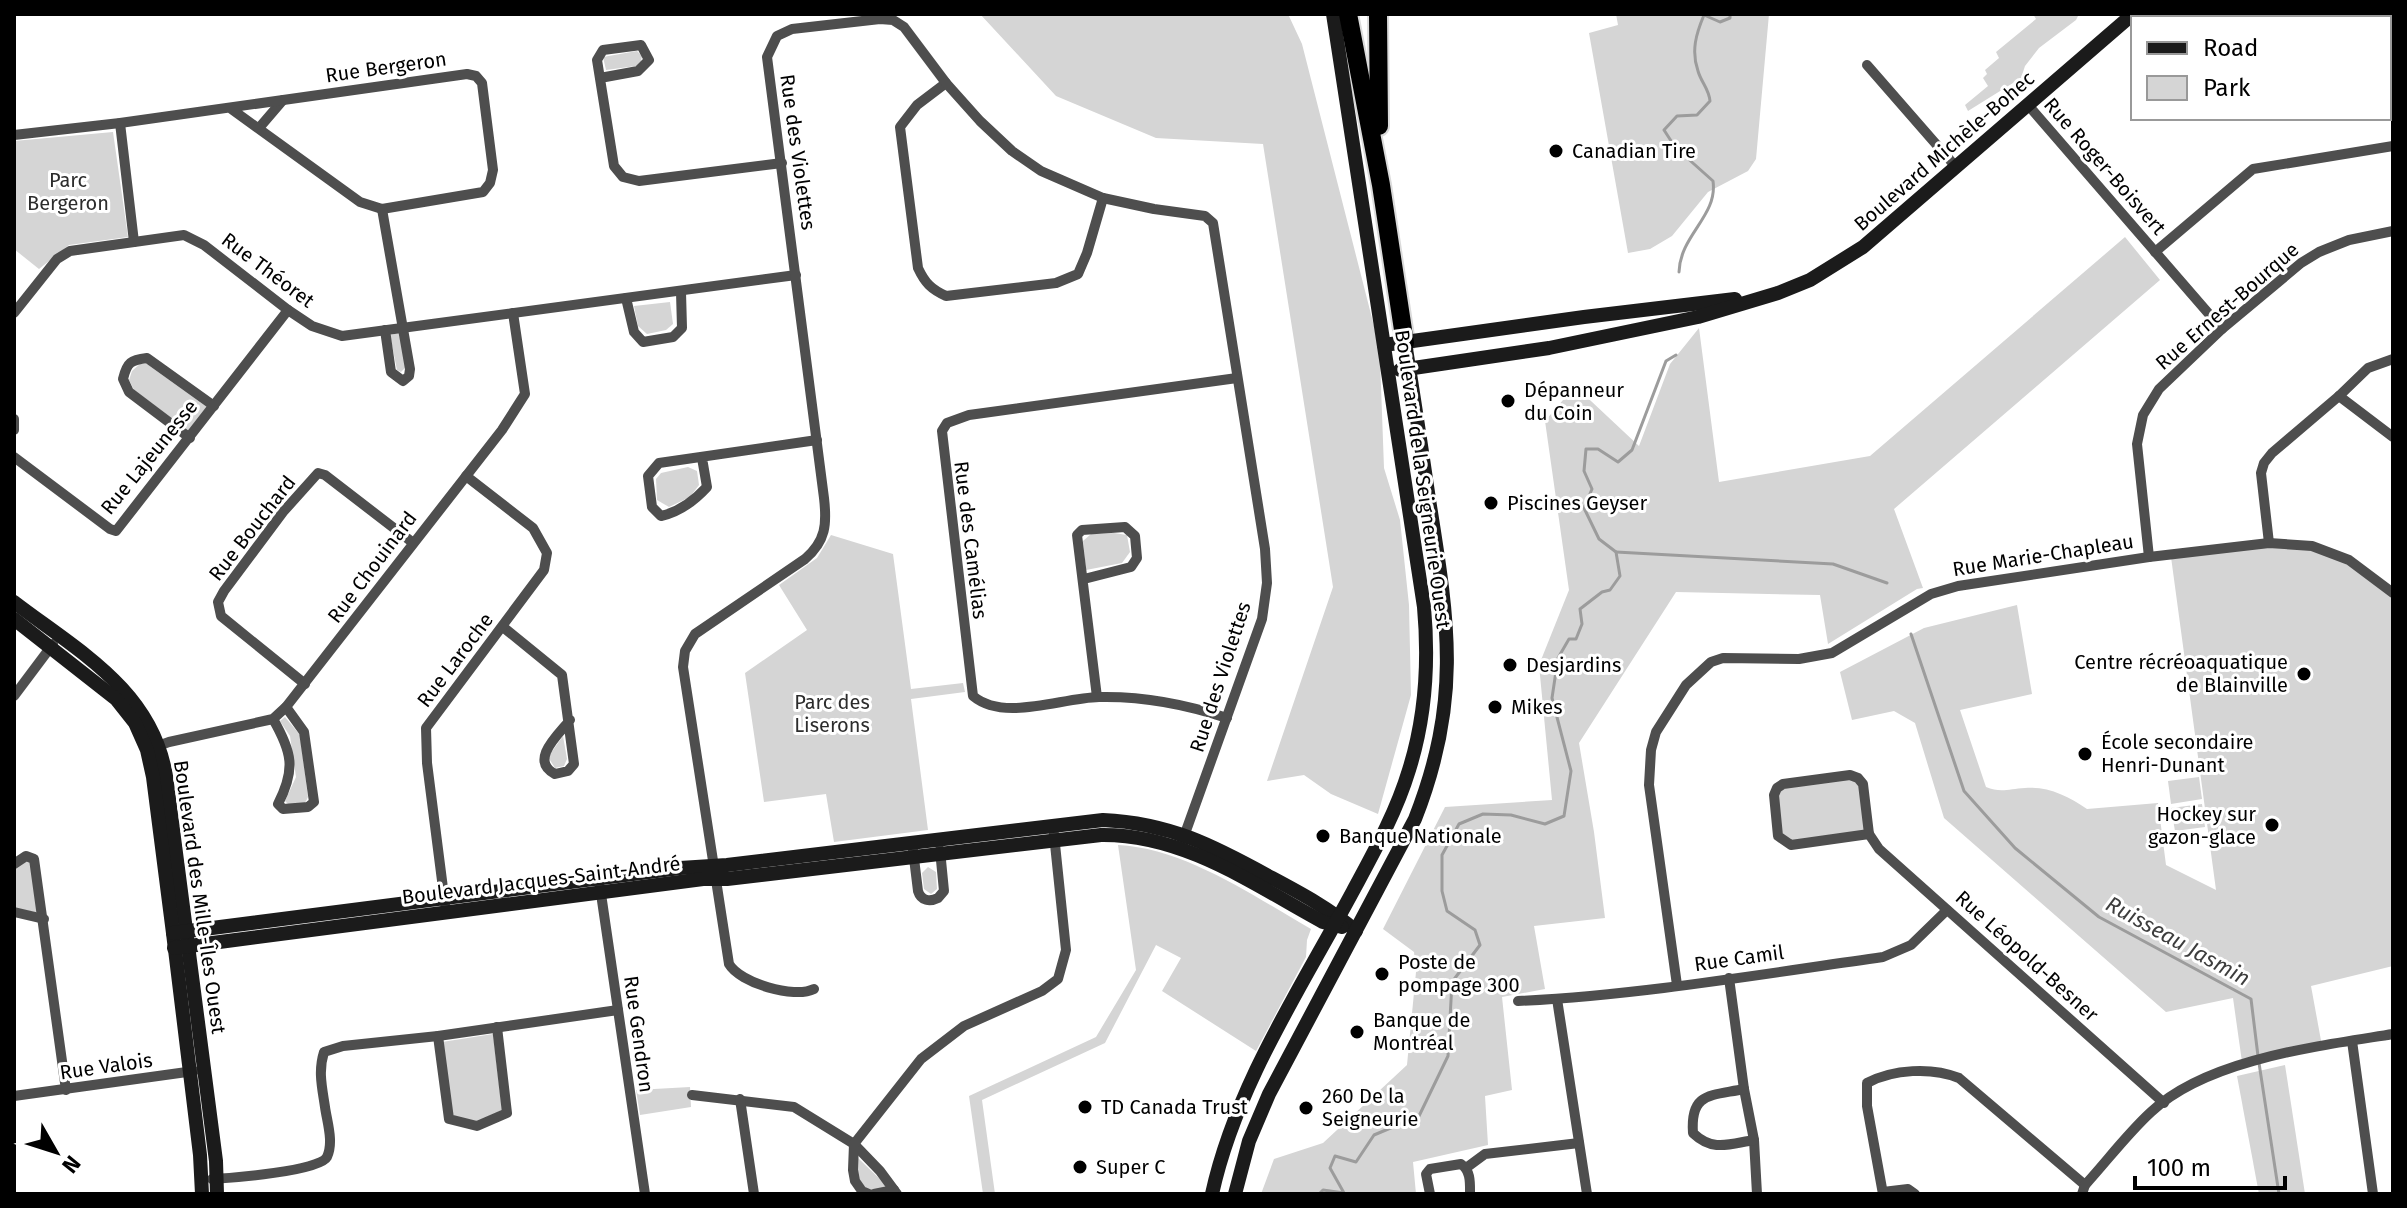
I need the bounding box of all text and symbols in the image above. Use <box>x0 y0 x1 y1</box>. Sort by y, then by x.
legend <box>2131 16 2391 120</box>
text: Road <box>2203 34 2258 62</box>
street label: Rue Bergeron <box>324 47 448 87</box>
street label: Boulevard Michèle-Bohec <box>1849 66 2039 236</box>
street label: Rue des Violettes <box>775 73 821 231</box>
text: Park <box>2203 74 2251 102</box>
street label: Rue Roger-Boisvert <box>2039 93 2172 240</box>
place label: Canadian Tire <box>1572 139 1696 163</box>
marker: Canadian Tire <box>1547 142 1565 160</box>
park label: Parc Bergeron <box>27 168 109 215</box>
street label: Rue Théoret <box>217 227 320 313</box>
street label: Rue Ernest-Bourque <box>2151 237 2303 375</box>
street label: Boulevard de la Seigneurie Ouest <box>1390 328 1456 631</box>
place label: Dépanneur du Coin <box>1524 378 1624 425</box>
marker: Dépanneur du Coin <box>1499 392 1517 410</box>
street label: Rue Lajeunesse <box>95 395 203 519</box>
street label: Rue des Camélias <box>949 460 993 620</box>
street label: Rue Bouchard <box>204 471 300 585</box>
place label: Piscines Geyser <box>1507 491 1647 515</box>
marker: Piscines Geyser <box>1482 494 1500 512</box>
street label: Rue Chouinard <box>322 507 422 627</box>
street label: Rue Marie-Chapleau <box>1951 529 2135 581</box>
street label: Rue des Violettes <box>1184 599 1256 755</box>
street label: Rue Laroche <box>412 608 498 712</box>
place label: Centre récréoaquatique de Blainville <box>2074 650 2288 697</box>
place label: Desjardins <box>1526 653 1621 677</box>
marker: Desjardins <box>1501 656 1519 674</box>
marker: Centre récréoaquatique de Blainville <box>2295 665 2313 683</box>
park label: Parc des Liserons <box>794 690 870 737</box>
place label: Mikes <box>1511 695 1563 719</box>
marker: Mikes <box>1486 698 1504 716</box>
place label: École secondaire Henri-Dunant <box>2101 730 2253 777</box>
marker: École secondaire Henri-Dunant <box>2076 745 2094 763</box>
street label: Boulevard des Mille-Îles Ouest <box>169 759 231 1036</box>
place label: Hockey sur gazon-glace <box>2148 802 2256 849</box>
marker: Hockey sur gazon-glace <box>2263 816 2281 834</box>
place label: Banque Nationale <box>1339 824 1502 848</box>
marker: Banque Nationale <box>1314 827 1332 845</box>
street label: Boulevard Jacques-Saint-André <box>400 851 682 909</box>
street label: Rue Léopold-Besner <box>1951 886 2104 1027</box>
water label: Ruisseau Jasmin <box>2101 890 2255 992</box>
street label: Rue Camil <box>1693 940 1786 976</box>
place label: Poste de pompage 300 <box>1398 950 1520 997</box>
marker: Poste de pompage 300 <box>1373 965 1391 983</box>
street label: Rue Gendron <box>619 974 659 1094</box>
place label: Banque de Montréal <box>1373 1008 1470 1055</box>
marker: Banque de Montréal <box>1348 1023 1366 1041</box>
street label: Rue Valois <box>58 1048 154 1084</box>
place label: 260 De la Seigneurie <box>1322 1084 1418 1131</box>
place label: TD Canada Trust <box>1101 1095 1249 1119</box>
marker: TD Canada Trust <box>1076 1098 1094 1116</box>
marker: 260 De la Seigneurie <box>1297 1099 1315 1117</box>
north arrow <box>16 1112 96 1192</box>
scale bar <box>2135 1140 2285 1190</box>
text: N <box>56 1150 86 1178</box>
text: 100 m <box>2147 1154 2211 1182</box>
place label: Super C <box>1096 1155 1166 1179</box>
marker: Super C <box>1071 1158 1089 1176</box>

